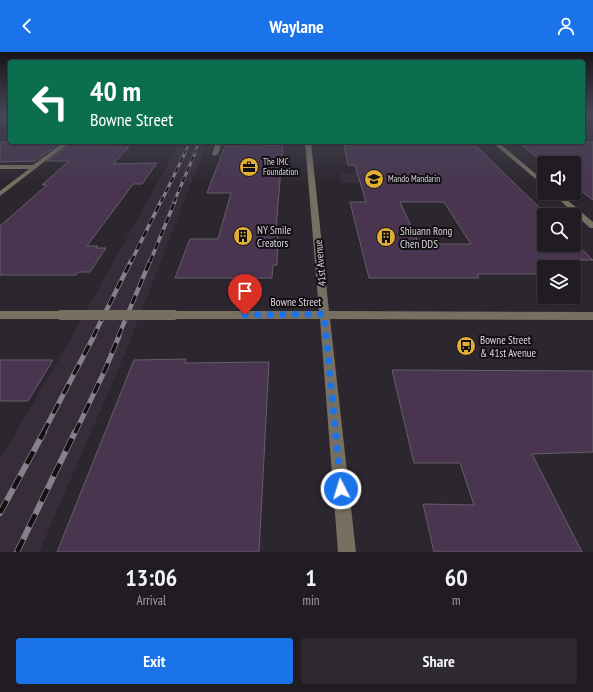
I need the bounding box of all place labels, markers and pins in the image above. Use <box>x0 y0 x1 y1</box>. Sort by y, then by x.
office icon: The IMC Foundation <box>238 156 260 178</box>
place label: The IMC Foundation <box>263 156 298 177</box>
school or university icon: Mando Mandarin <box>363 168 385 190</box>
place label: Mando Mandarin <box>388 173 440 184</box>
place label: NY Smile Creators <box>257 223 292 250</box>
place label: Shiuann Rong Chen DDS <box>400 224 453 251</box>
building icon: NY Smile Creators <box>232 225 254 247</box>
building icon: Shiuann Rong Chen DDS <box>375 226 397 248</box>
pin <box>228 274 262 315</box>
place label: Bowne Street & 41st Avenue <box>480 333 537 360</box>
bus stop icon: Bowne Street & 41st Avenue <box>455 335 477 357</box>

